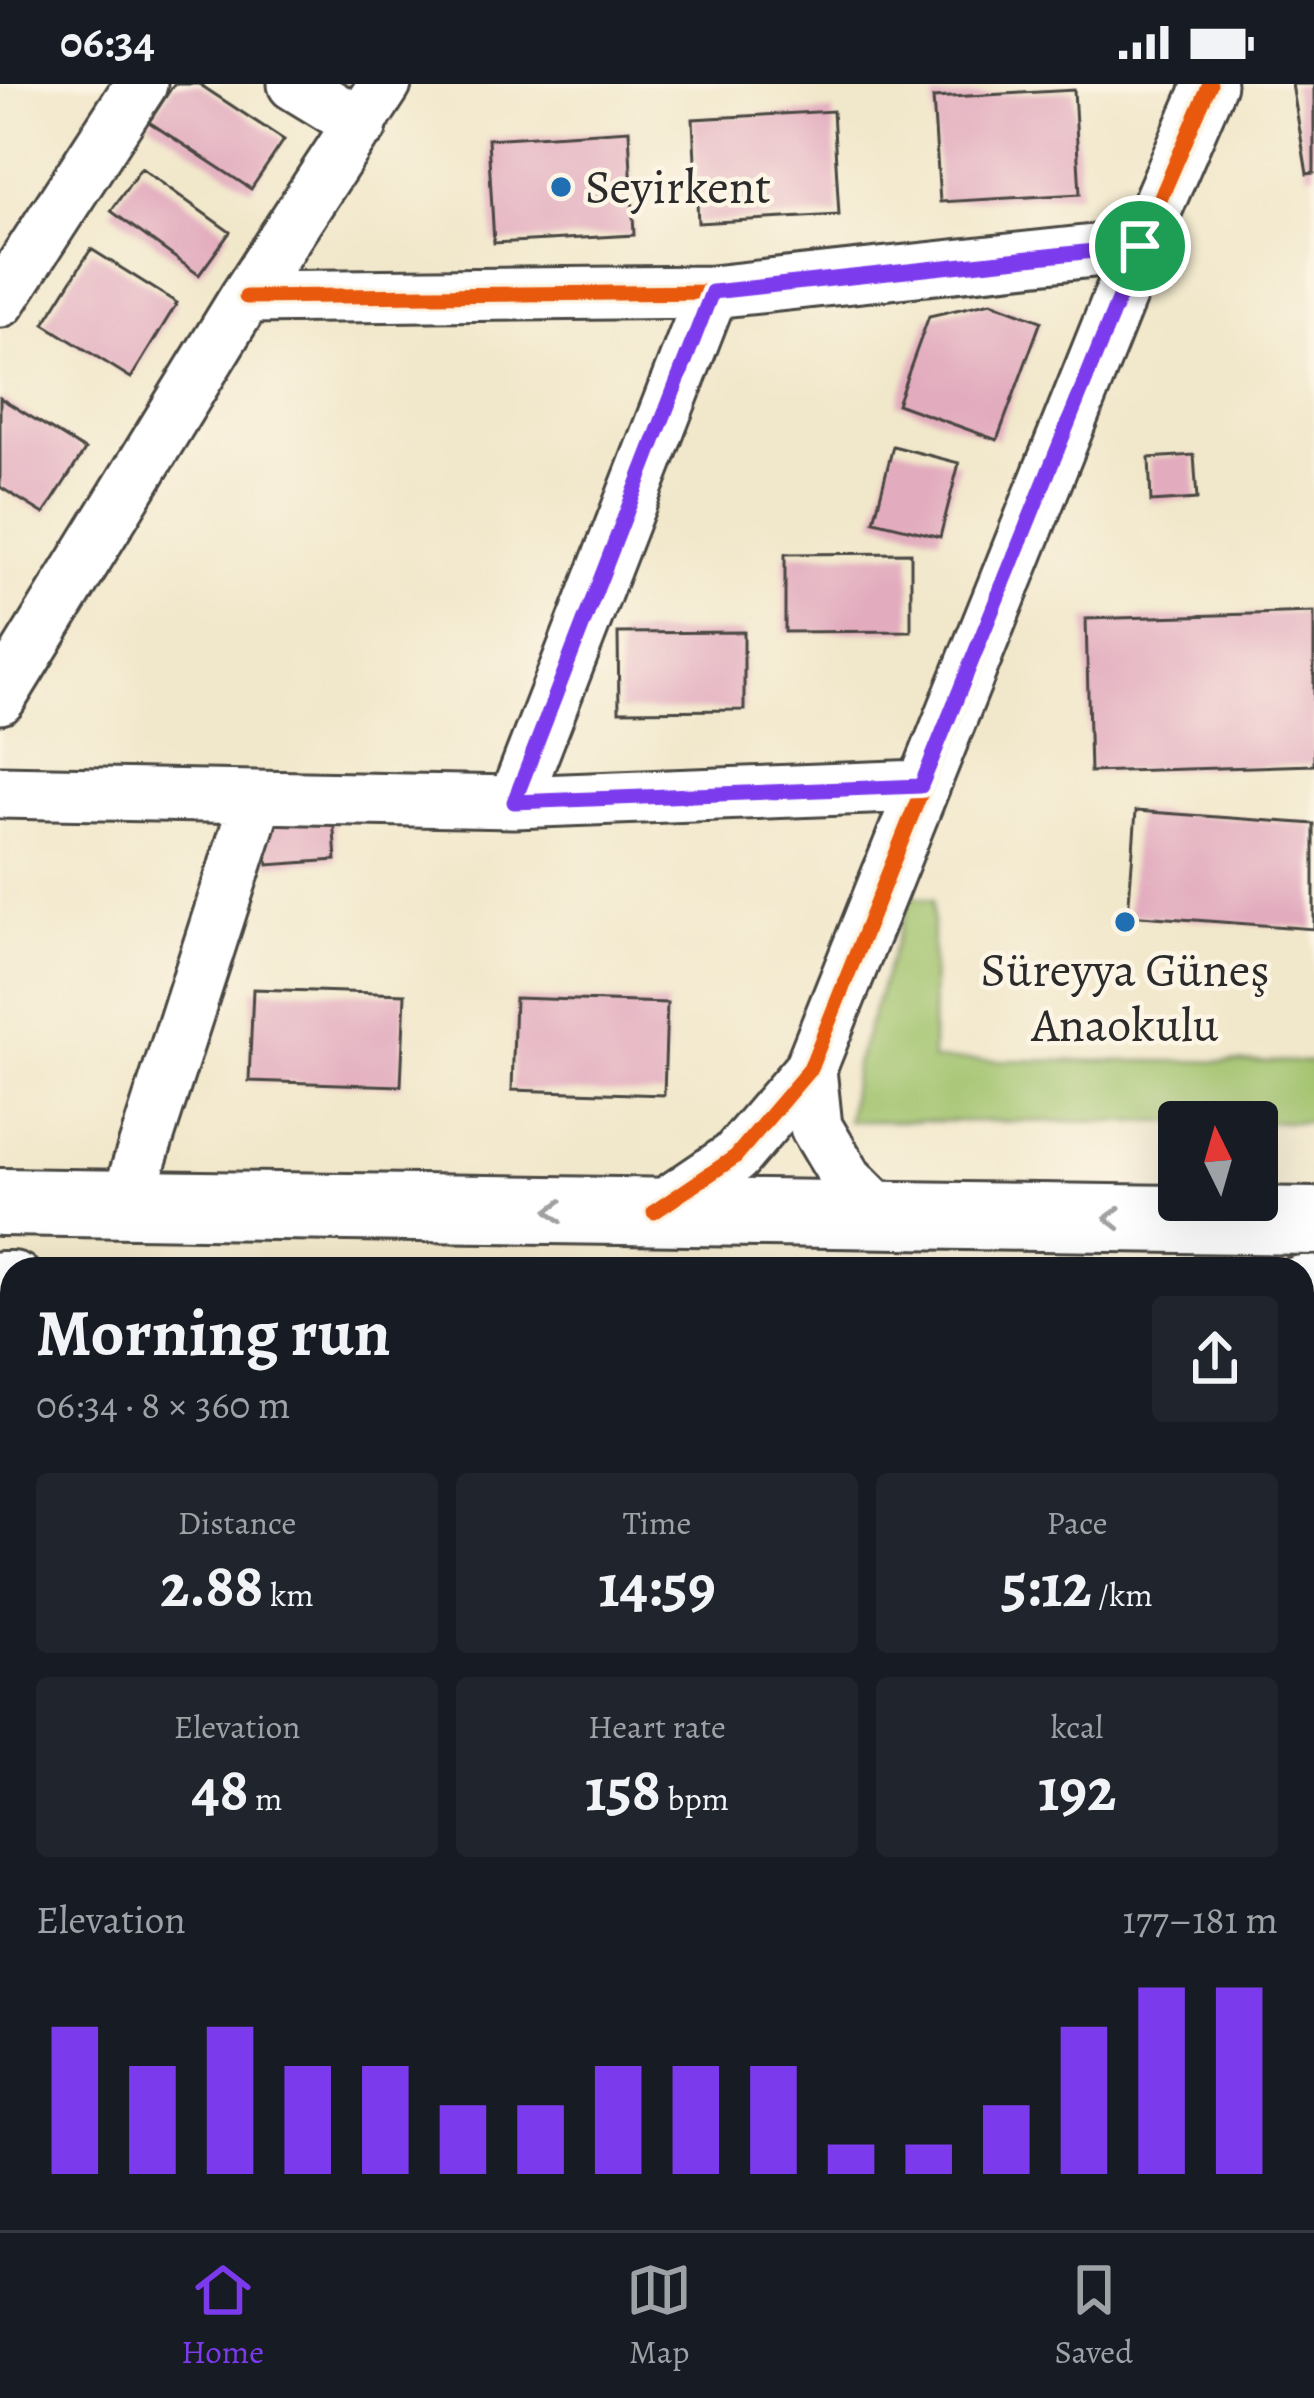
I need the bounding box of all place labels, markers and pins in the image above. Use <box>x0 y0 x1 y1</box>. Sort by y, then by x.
place label: Seyirkent <box>585 154 771 220</box>
marker: Seyirkent <box>548 174 574 200</box>
pin <box>1089 195 1191 297</box>
marker: Süreyya Güneş Anaokulu <box>1112 909 1138 935</box>
place label: Süreyya Güneş Anaokulu <box>981 937 1269 1058</box>

